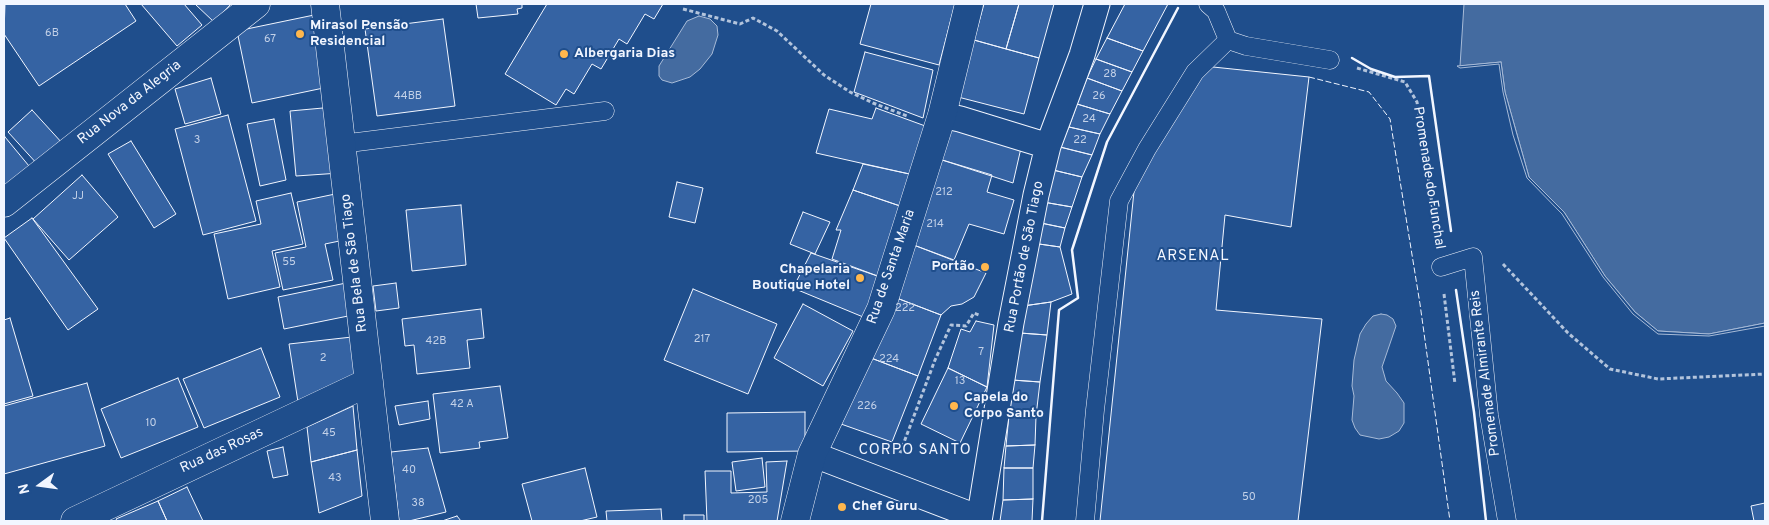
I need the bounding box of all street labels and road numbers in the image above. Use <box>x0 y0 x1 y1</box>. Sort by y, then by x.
street label: Rua Nova da Alegria <box>75 57 185 149</box>
street label: Promenade do Funchal <box>1408 106 1448 250</box>
street label: Rua Portão de São Tiago <box>1002 180 1048 334</box>
street label: Rua Bela de São Tiago <box>338 193 372 333</box>
street label: Rua de Santa Maria <box>864 207 920 327</box>
street label: Promenade Almirante Reis <box>1467 289 1505 457</box>
street label: Rua das Rosas <box>178 424 266 478</box>

